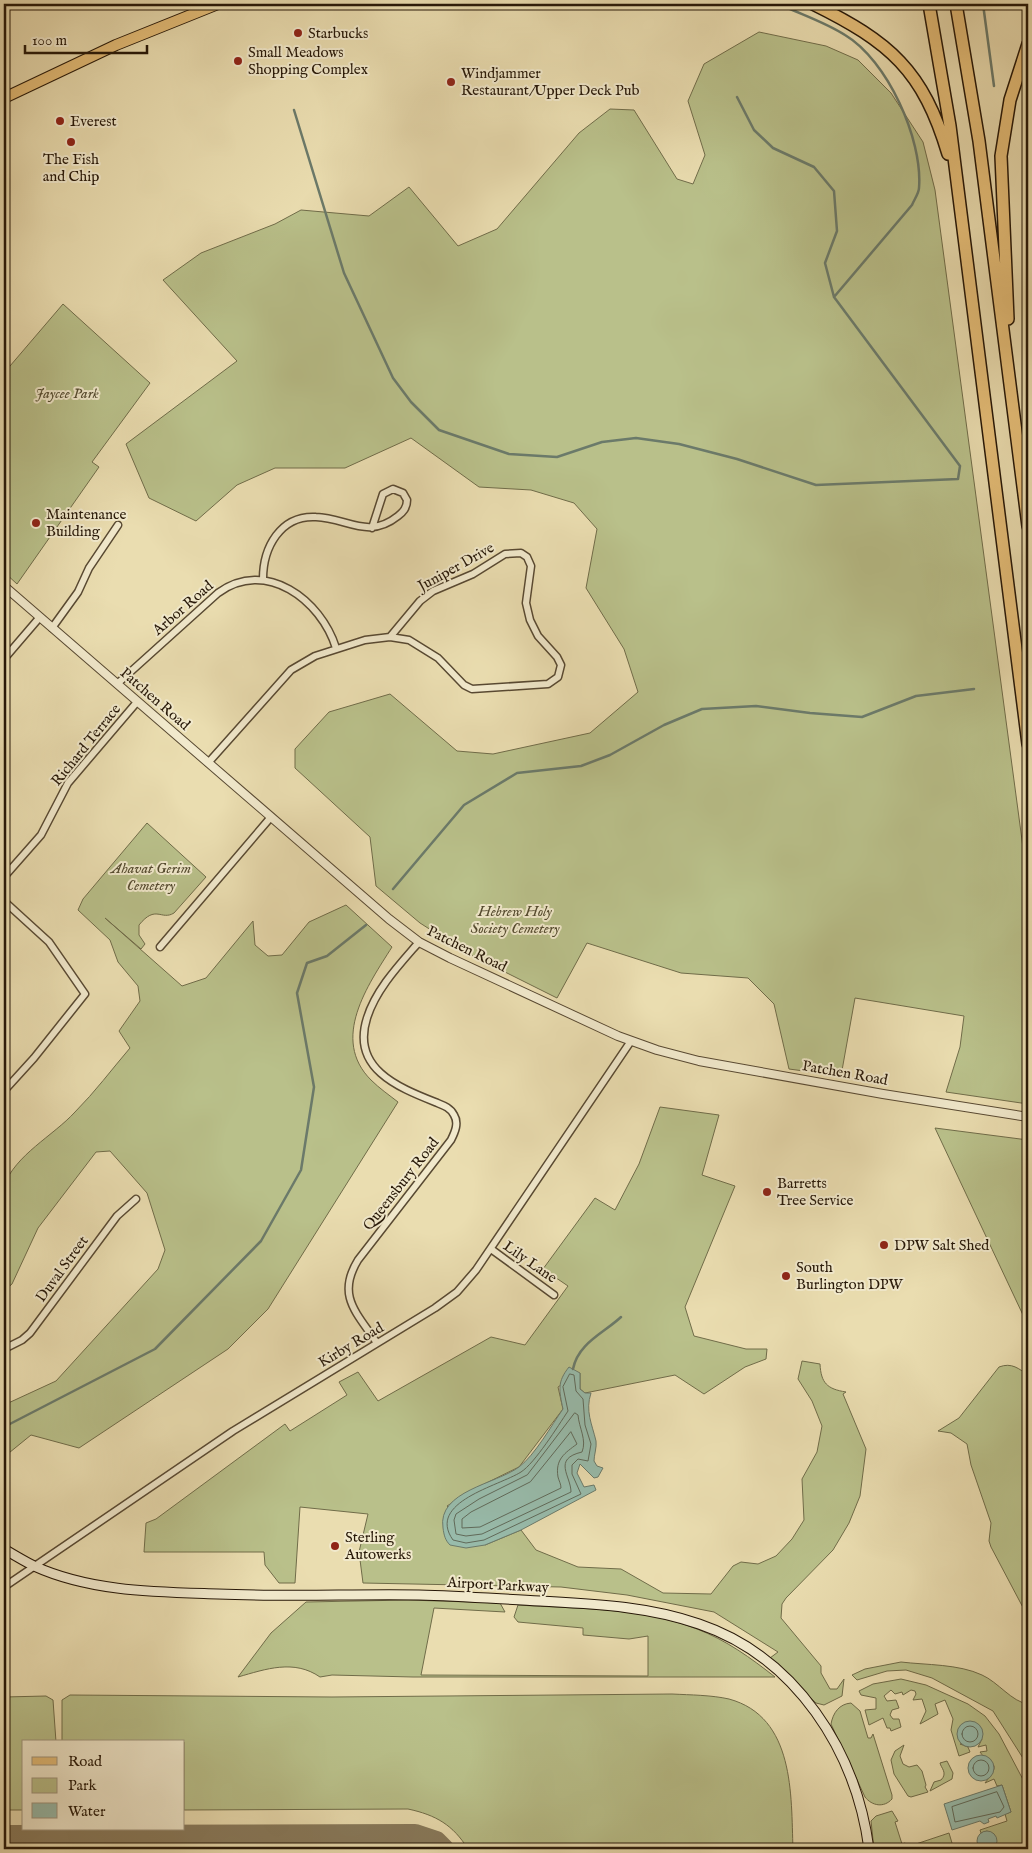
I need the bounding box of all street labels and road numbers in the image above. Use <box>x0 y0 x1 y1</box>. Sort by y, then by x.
street label: Juniper Drive <box>413 538 498 597</box>
street label: Arbor Road <box>148 576 218 640</box>
street label: Patchen Road <box>116 663 195 735</box>
street label: Richard Terrace <box>47 700 125 790</box>
street label: Patchen Road <box>424 921 511 977</box>
street label: Patchen Road <box>801 1056 890 1090</box>
street label: Queensbury Road <box>359 1133 444 1234</box>
street label: Duval Street <box>32 1232 92 1306</box>
street label: Lily Lane <box>499 1237 561 1287</box>
street label: Kirby Road <box>315 1318 388 1372</box>
street label: Airport Parkway <box>446 1573 550 1597</box>

